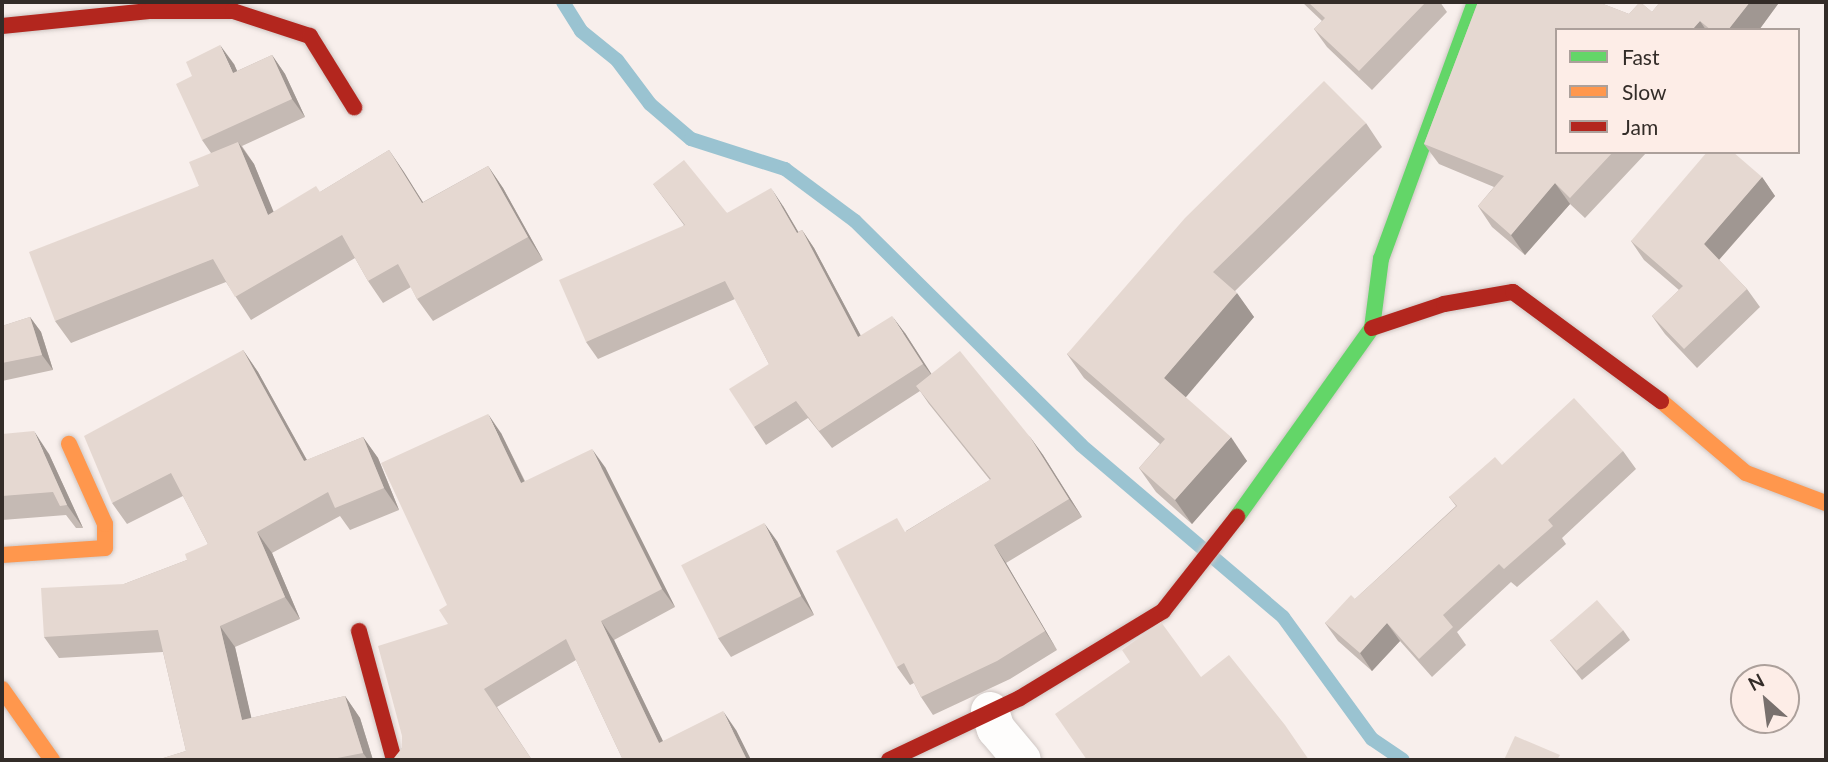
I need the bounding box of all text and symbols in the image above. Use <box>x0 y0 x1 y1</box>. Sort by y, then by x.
legend <box>1555 28 1800 154</box>
text: Fast <box>1622 44 1659 69</box>
text: Slow <box>1622 79 1666 104</box>
text: Jam <box>1622 114 1658 139</box>
north arrow <box>1730 664 1800 734</box>
text: N <box>1744 668 1768 695</box>

